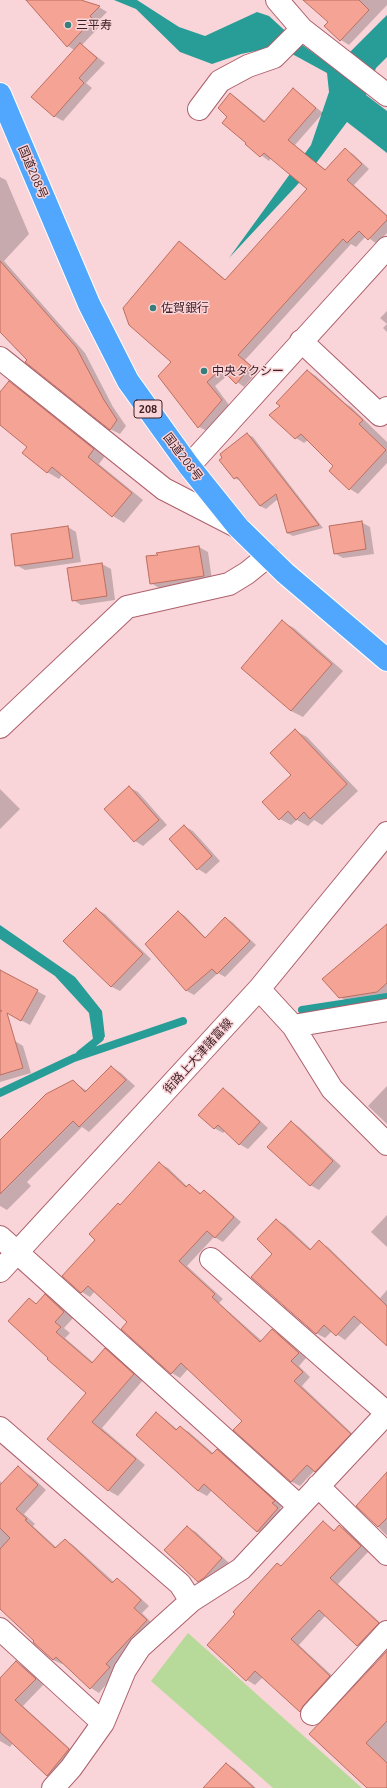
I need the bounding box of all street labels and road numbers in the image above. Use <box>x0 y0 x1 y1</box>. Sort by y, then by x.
street label: 国道208号 <box>15 143 51 201</box>
road number: 208 <box>134 400 162 418</box>
street label: 国道208号 <box>160 430 206 484</box>
street label: 街路上大津諸富線 <box>161 1016 235 1096</box>

